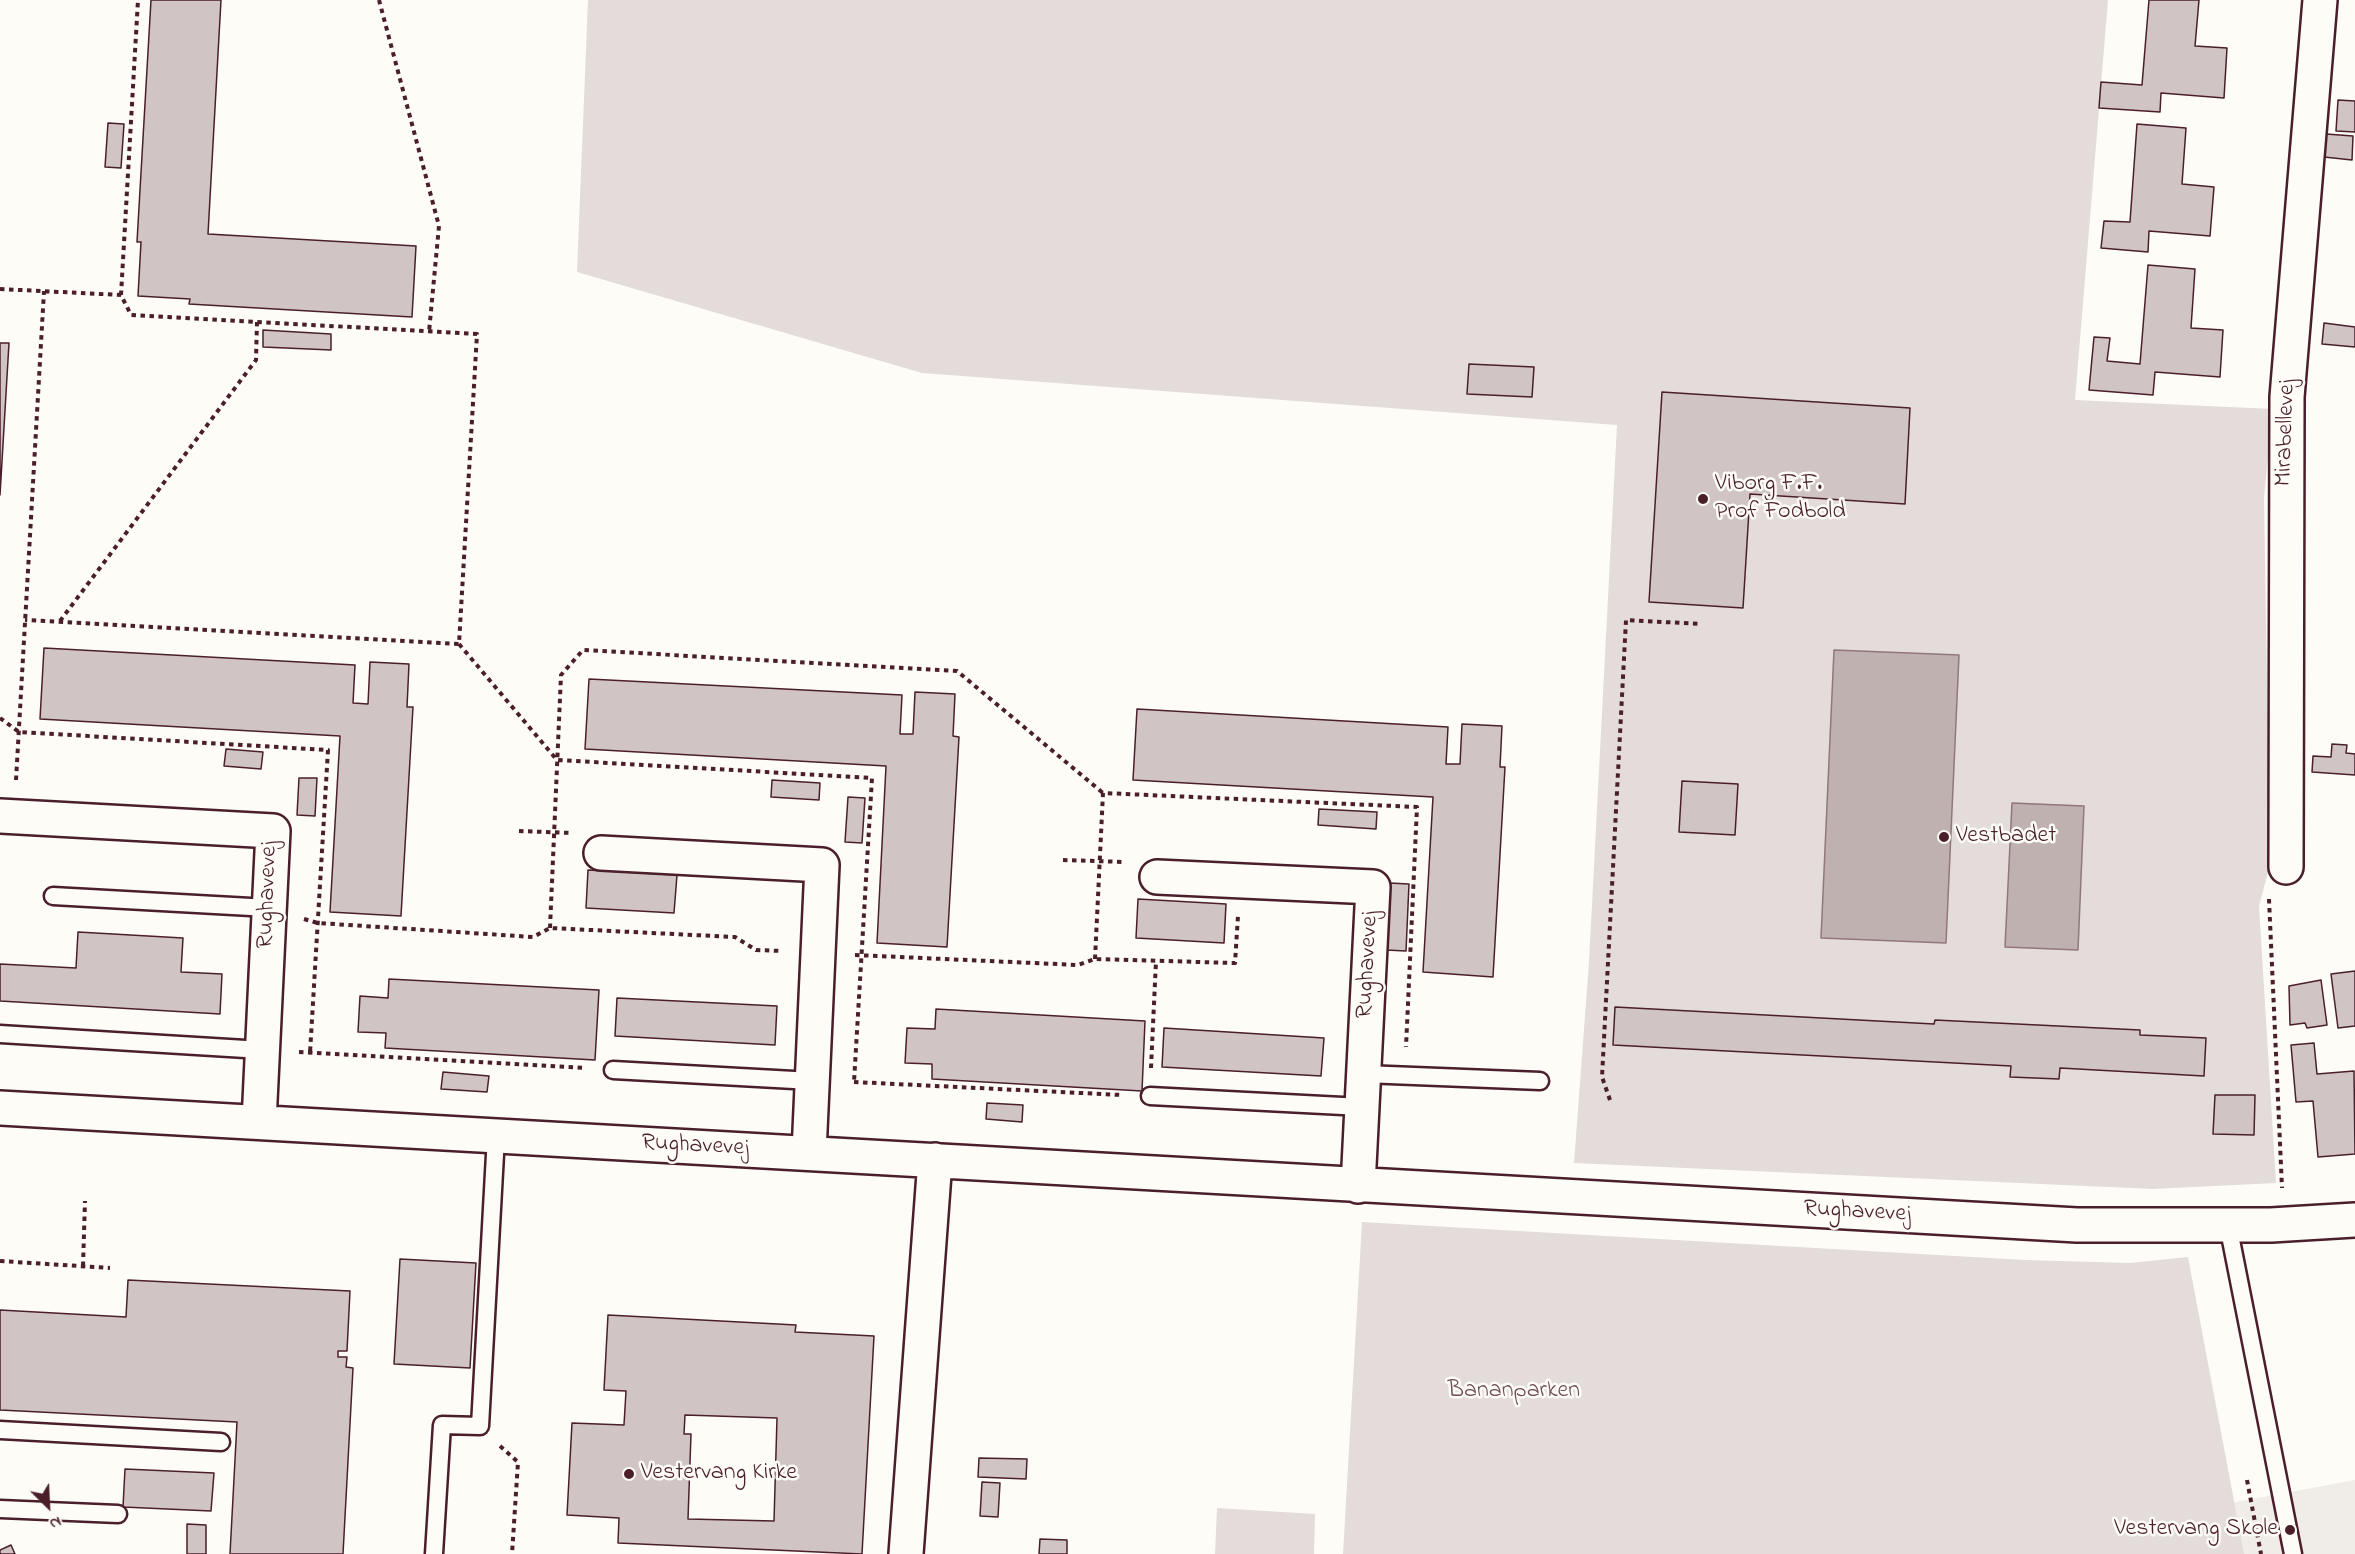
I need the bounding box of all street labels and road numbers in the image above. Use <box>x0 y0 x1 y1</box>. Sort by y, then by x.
street label: Mirabellevej <box>2271 379 2303 487</box>
street label: Rughavevej <box>253 841 285 949</box>
street label: Rughavevej <box>1352 911 1386 1019</box>
street label: Rughavevej <box>641 1130 749 1164</box>
street label: Rughavevej <box>1803 1196 1911 1230</box>

